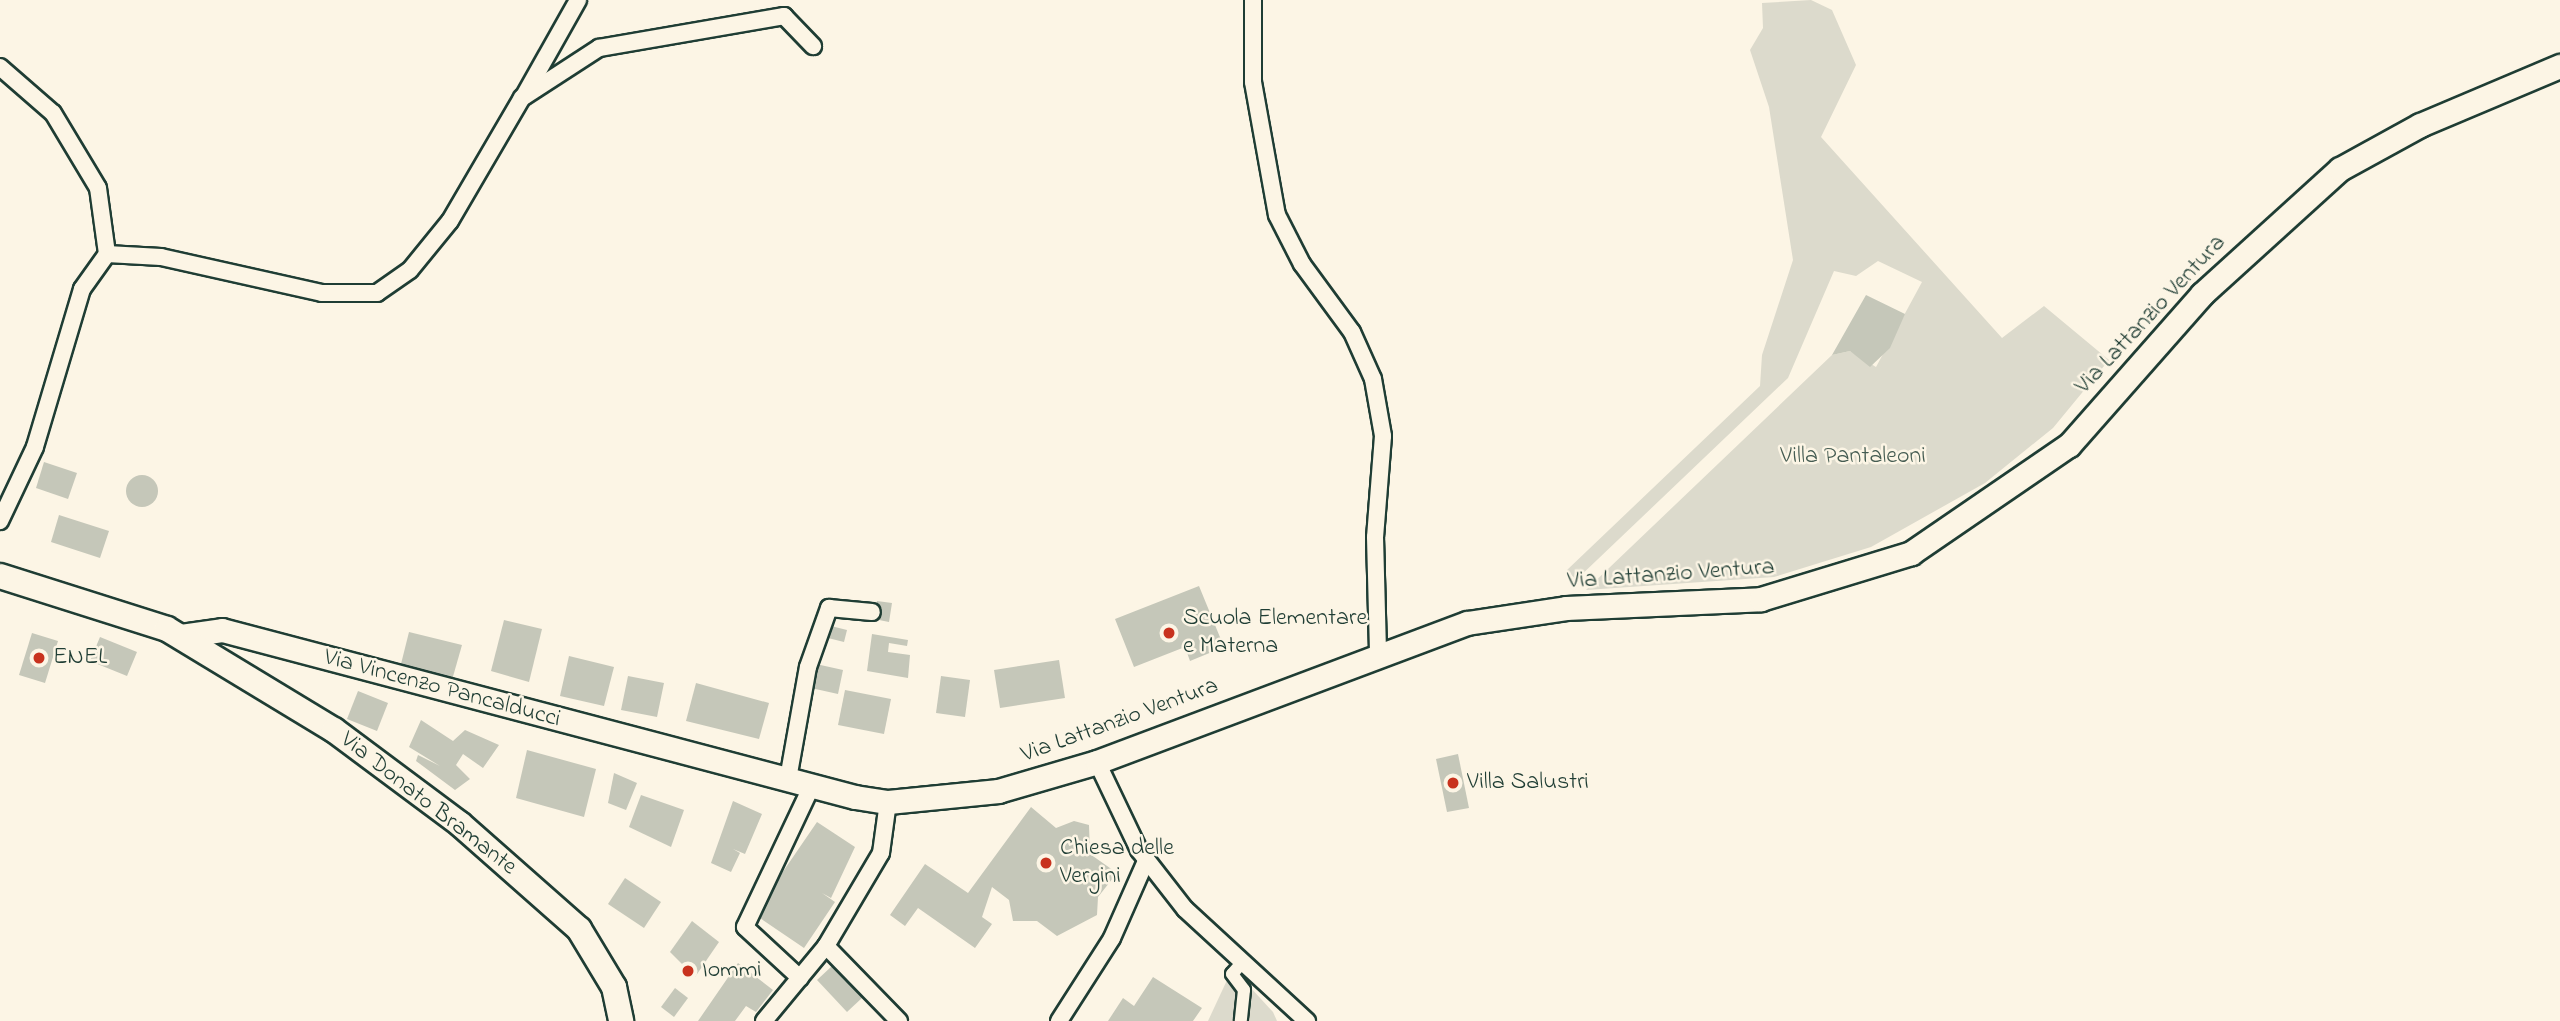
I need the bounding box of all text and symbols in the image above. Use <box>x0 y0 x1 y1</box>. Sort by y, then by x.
street label: Via Lattanzio Ventura <box>2070 229 2232 401</box>
park label: Villa Pantaleoni <box>1780 443 1926 471</box>
street label: Via Lattanzio Ventura <box>1567 553 1775 597</box>
place label: Scuola Elementare e Materna <box>1183 605 1367 661</box>
marker: Scuola Elementare e Materna <box>1161 625 1177 641</box>
place label: ENEL <box>53 644 107 672</box>
street label: Via Vincenzo Pancalducci <box>321 644 563 734</box>
marker: ENEL <box>31 650 47 666</box>
street label: Via Lattanzio Ventura <box>1018 672 1222 770</box>
street label: Via Donato Bramante <box>334 726 522 882</box>
place label: Villa Salustri <box>1467 769 1589 797</box>
marker: Villa Salustri <box>1445 775 1461 791</box>
place label: Chiesa delle Vergini <box>1060 835 1174 891</box>
marker: Chiesa delle Vergini <box>1038 855 1054 871</box>
place label: Iommi <box>702 957 762 985</box>
marker: Iommi <box>680 963 696 979</box>

